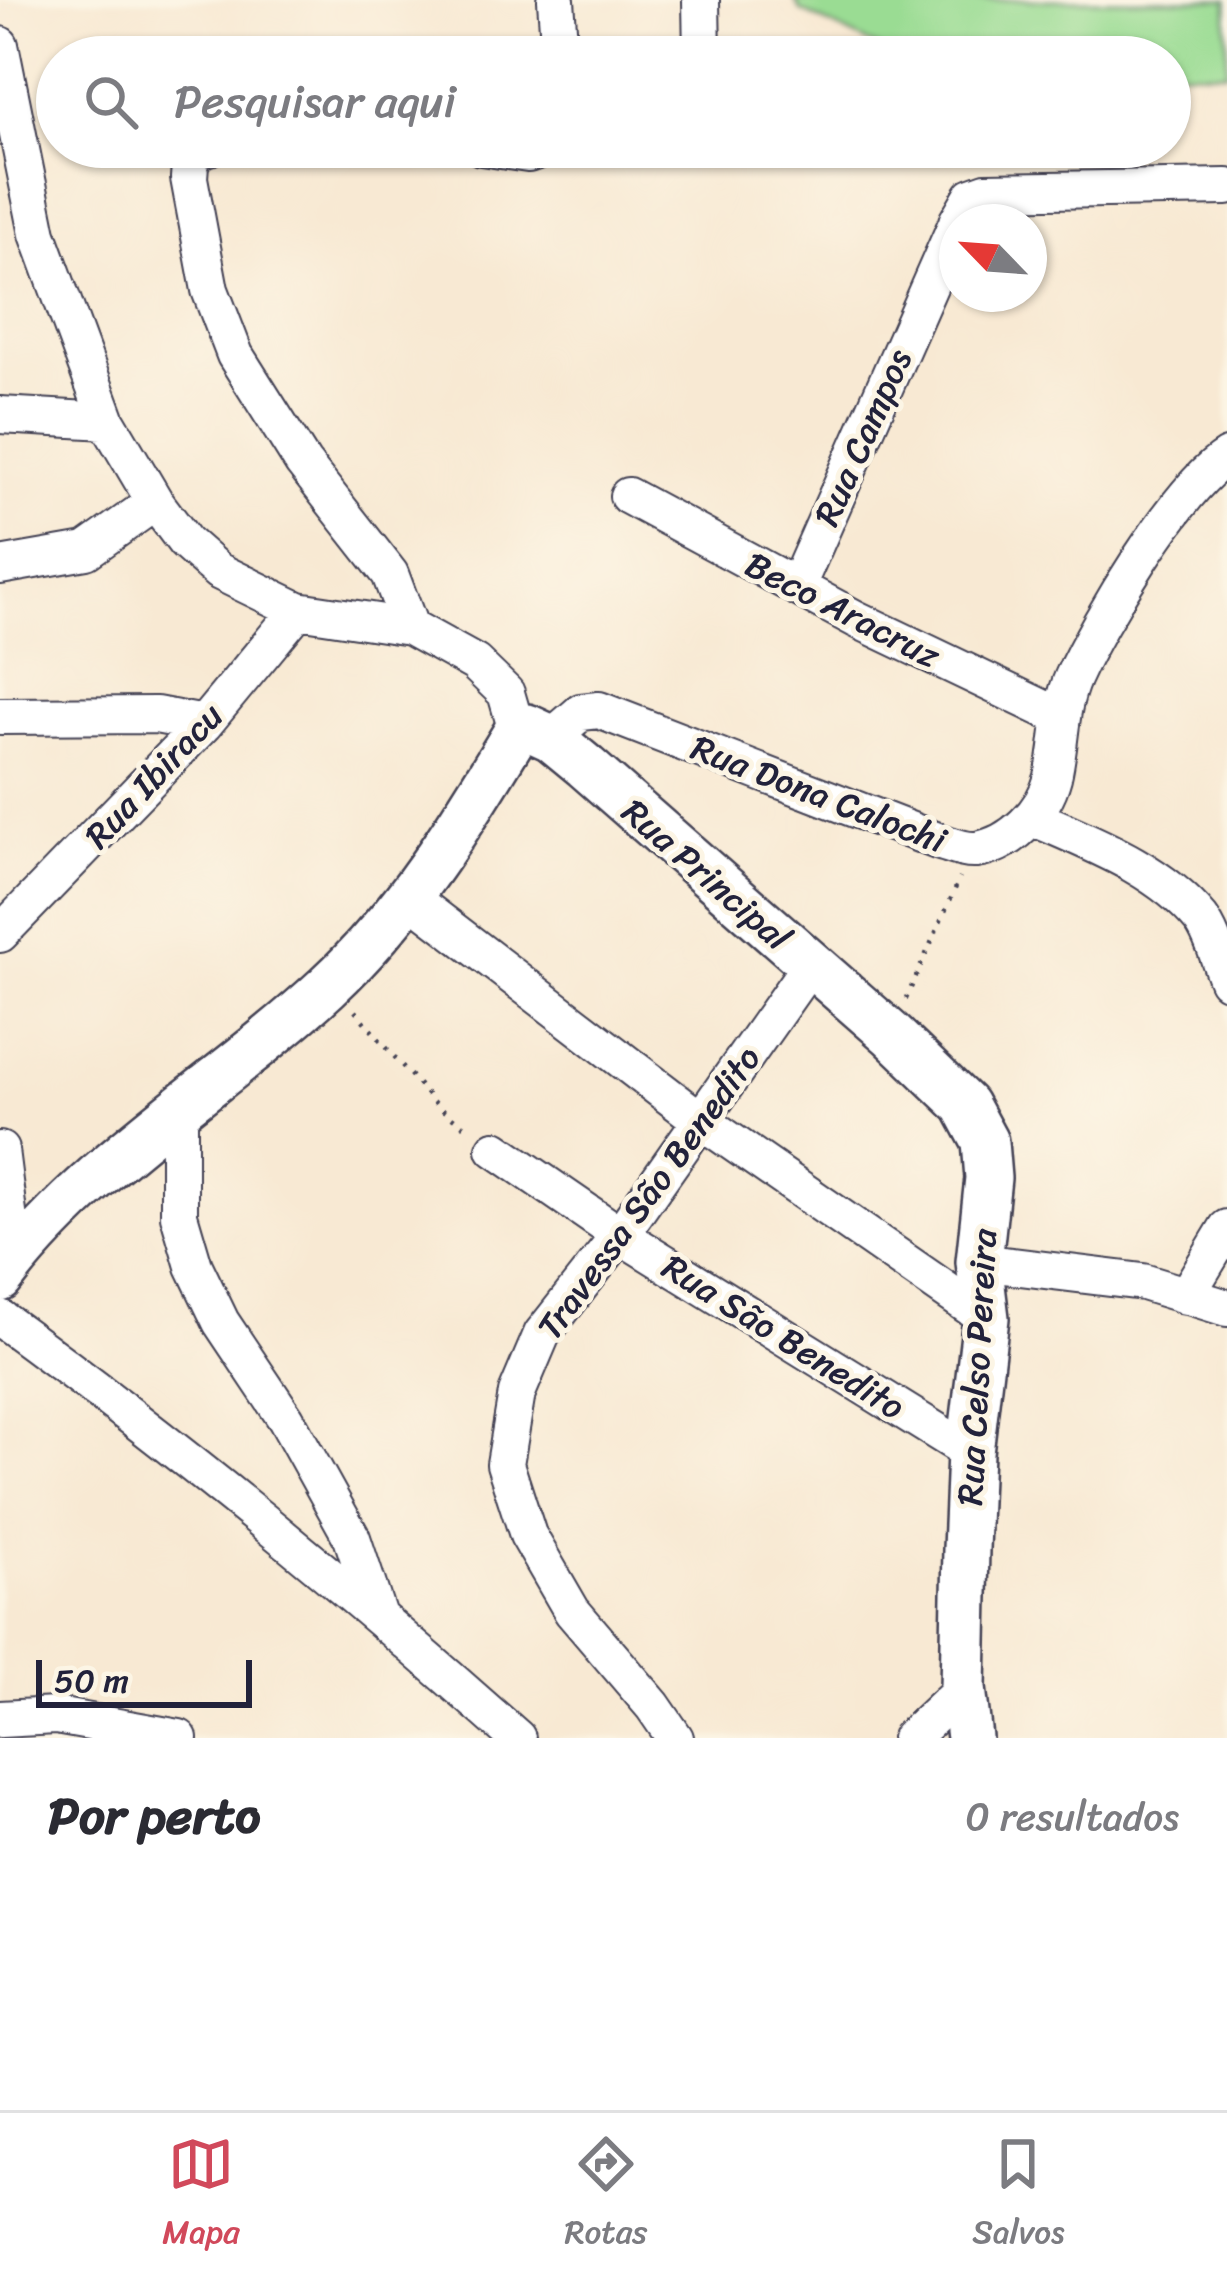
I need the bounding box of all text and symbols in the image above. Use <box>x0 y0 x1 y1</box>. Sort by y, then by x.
search box <box>36 36 1191 168</box>
text: Pesquisar aqui <box>174 62 456 142</box>
icon: search <box>78 69 144 135</box>
north arrow <box>939 204 1047 312</box>
street label: Rua Campos <box>795 338 931 537</box>
street label: Beco Aracruz <box>733 533 952 687</box>
street label: Rua Ibiracu <box>68 687 239 864</box>
street label: Rua Dona Calochi <box>682 716 957 872</box>
street label: Rua Principal <box>606 782 807 968</box>
street label: Travessa São Benedito <box>519 1031 778 1354</box>
street label: Rua Celso Pereira <box>938 1226 1016 1507</box>
street label: Rua São Benedito <box>649 1236 918 1438</box>
text: 50 m <box>54 1652 129 1710</box>
scale bar <box>36 1654 252 1707</box>
text: Por perto <box>48 1771 261 1861</box>
text: 0 resultados <box>965 1782 1179 1851</box>
tab: Mapa <box>162 2131 240 2261</box>
tab: Rotas <box>565 2131 648 2261</box>
tab: Salvos <box>972 2131 1065 2261</box>

